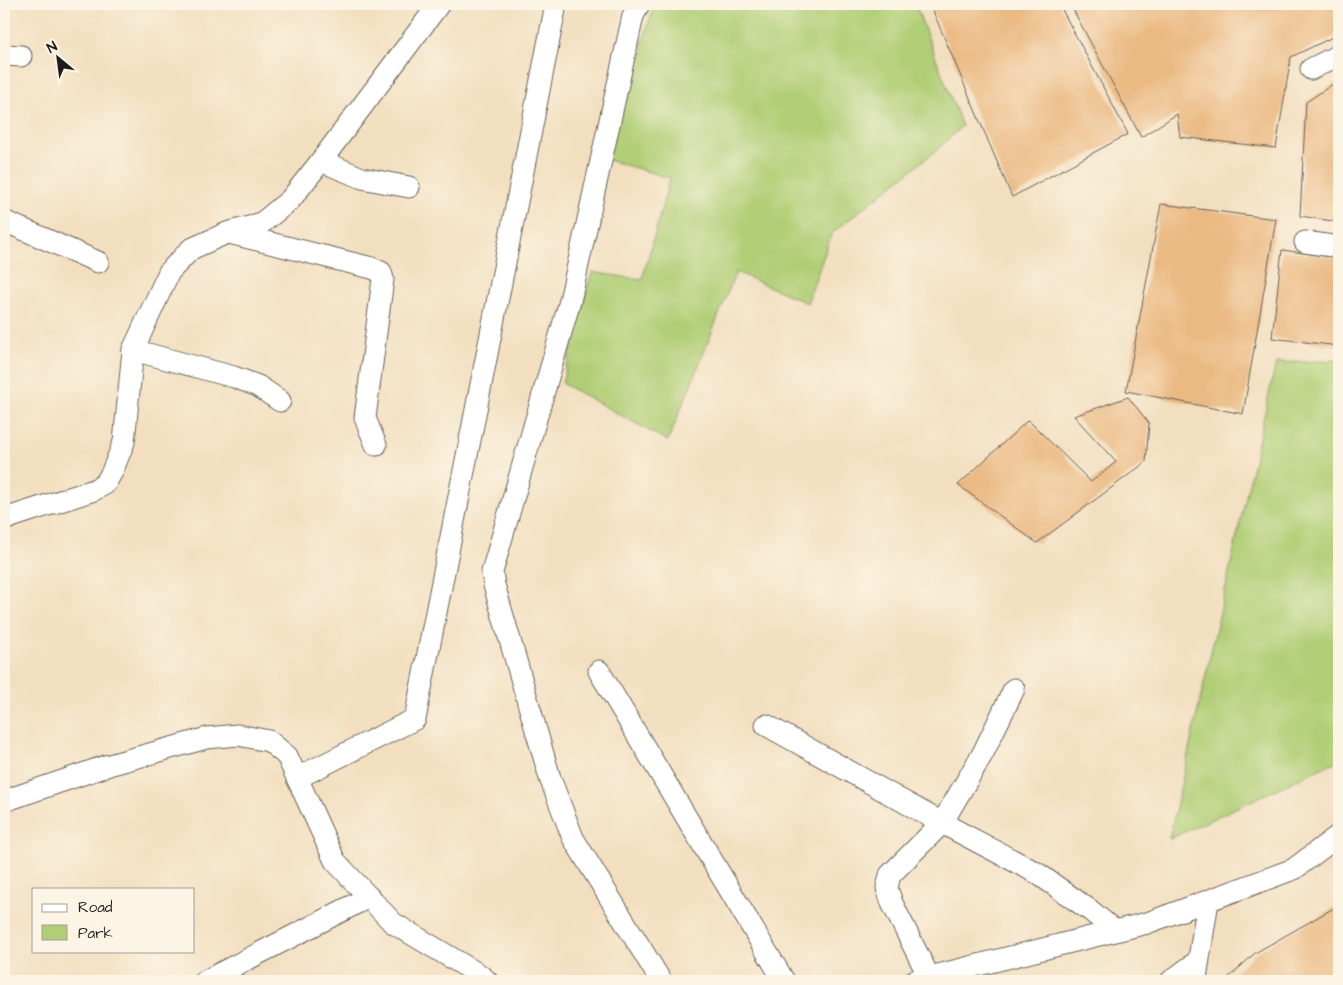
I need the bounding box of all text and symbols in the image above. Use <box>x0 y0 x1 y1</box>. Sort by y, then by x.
north arrow <box>32 32 82 82</box>
text: N <box>43 37 61 58</box>
legend <box>32 888 195 952</box>
text: Road <box>78 897 113 918</box>
text: Park <box>78 923 113 944</box>

